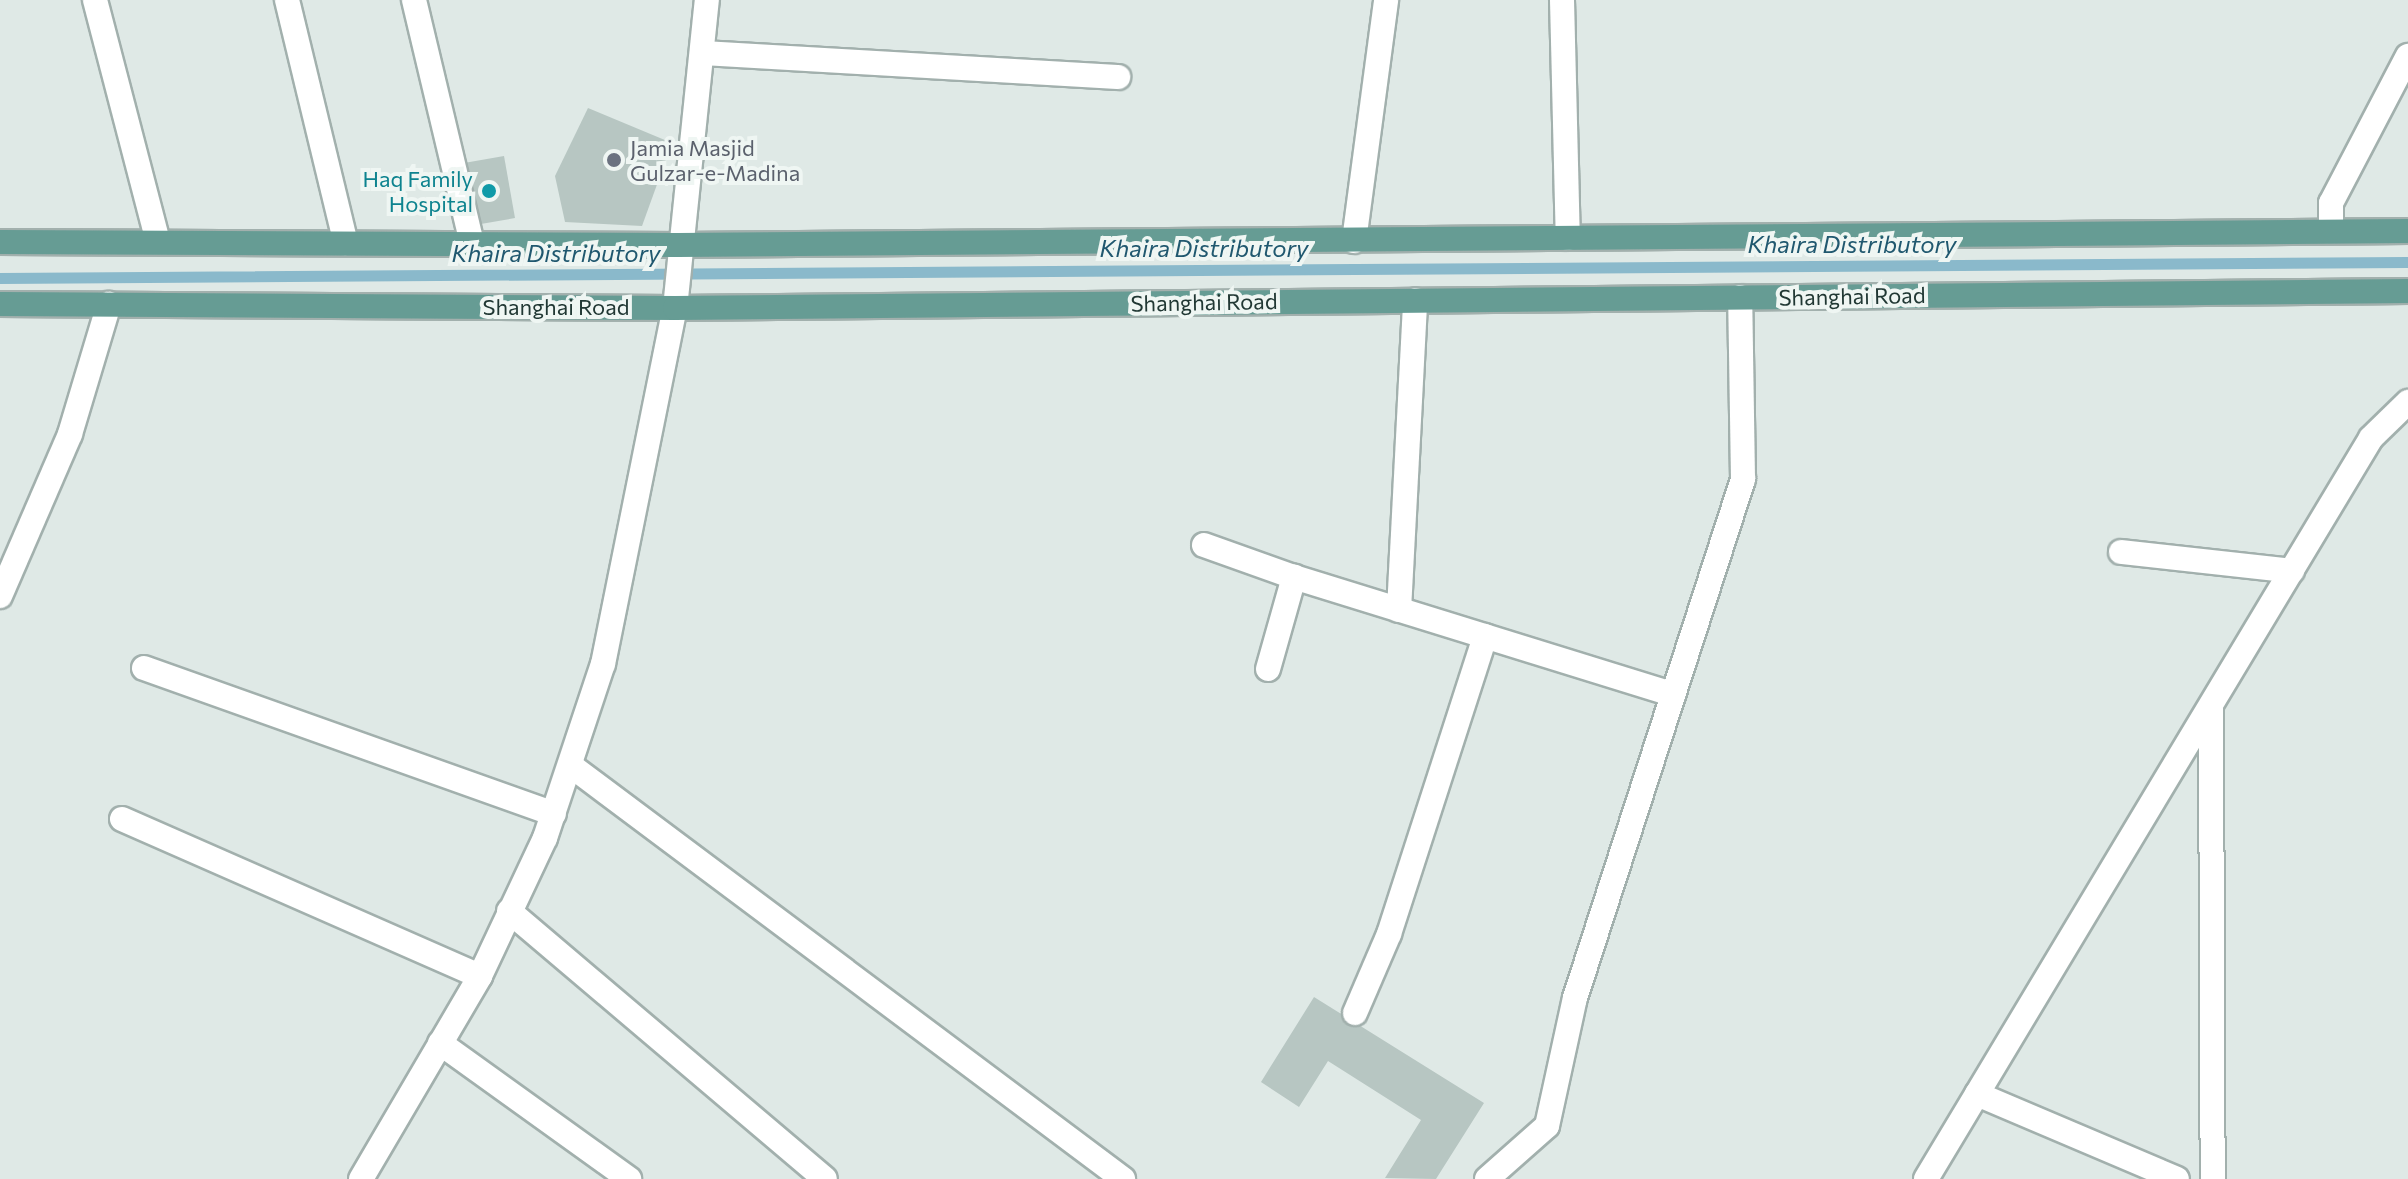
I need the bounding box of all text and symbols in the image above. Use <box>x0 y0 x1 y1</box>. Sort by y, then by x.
place label: Jamia Masjid Gulzar-e-Madina <box>630 134 800 186</box>
marker: Jamia Masjid Gulzar-e-Madina <box>605 151 623 169</box>
place label: Haq Family Hospital <box>362 165 473 216</box>
marker: Haq Family Hospital <box>480 182 498 200</box>
water label: Khaira Distributory <box>1748 230 1956 258</box>
water label: Khaira Distributory <box>1100 234 1308 262</box>
water label: Khaira Distributory <box>452 239 660 267</box>
street label: Shanghai Road <box>1778 282 1926 310</box>
street label: Shanghai Road <box>1130 288 1278 316</box>
street label: Shanghai Road <box>483 294 629 320</box>

